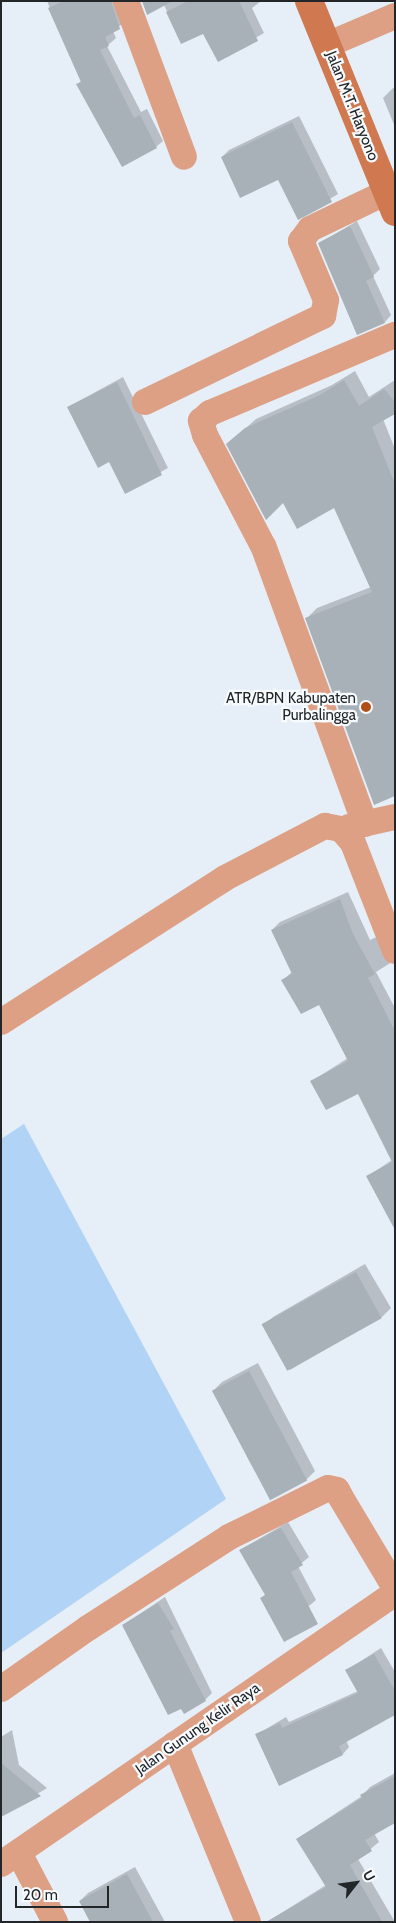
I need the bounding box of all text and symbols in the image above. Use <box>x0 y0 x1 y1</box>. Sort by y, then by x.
street label: Jalan M.T. Haryono <box>322 49 382 163</box>
place label: ATR/BPN Kabupaten Purbalingga <box>226 689 356 724</box>
marker: ATR/BPN Kabupaten Purbalingga <box>360 701 372 713</box>
street label: Jalan Gunung Kelir Raya <box>132 1679 264 1779</box>
north arrow <box>331 1858 381 1908</box>
text: U <box>359 1867 379 1884</box>
scale bar <box>18 1876 111 1908</box>
text: 20 m <box>23 1886 58 1904</box>

